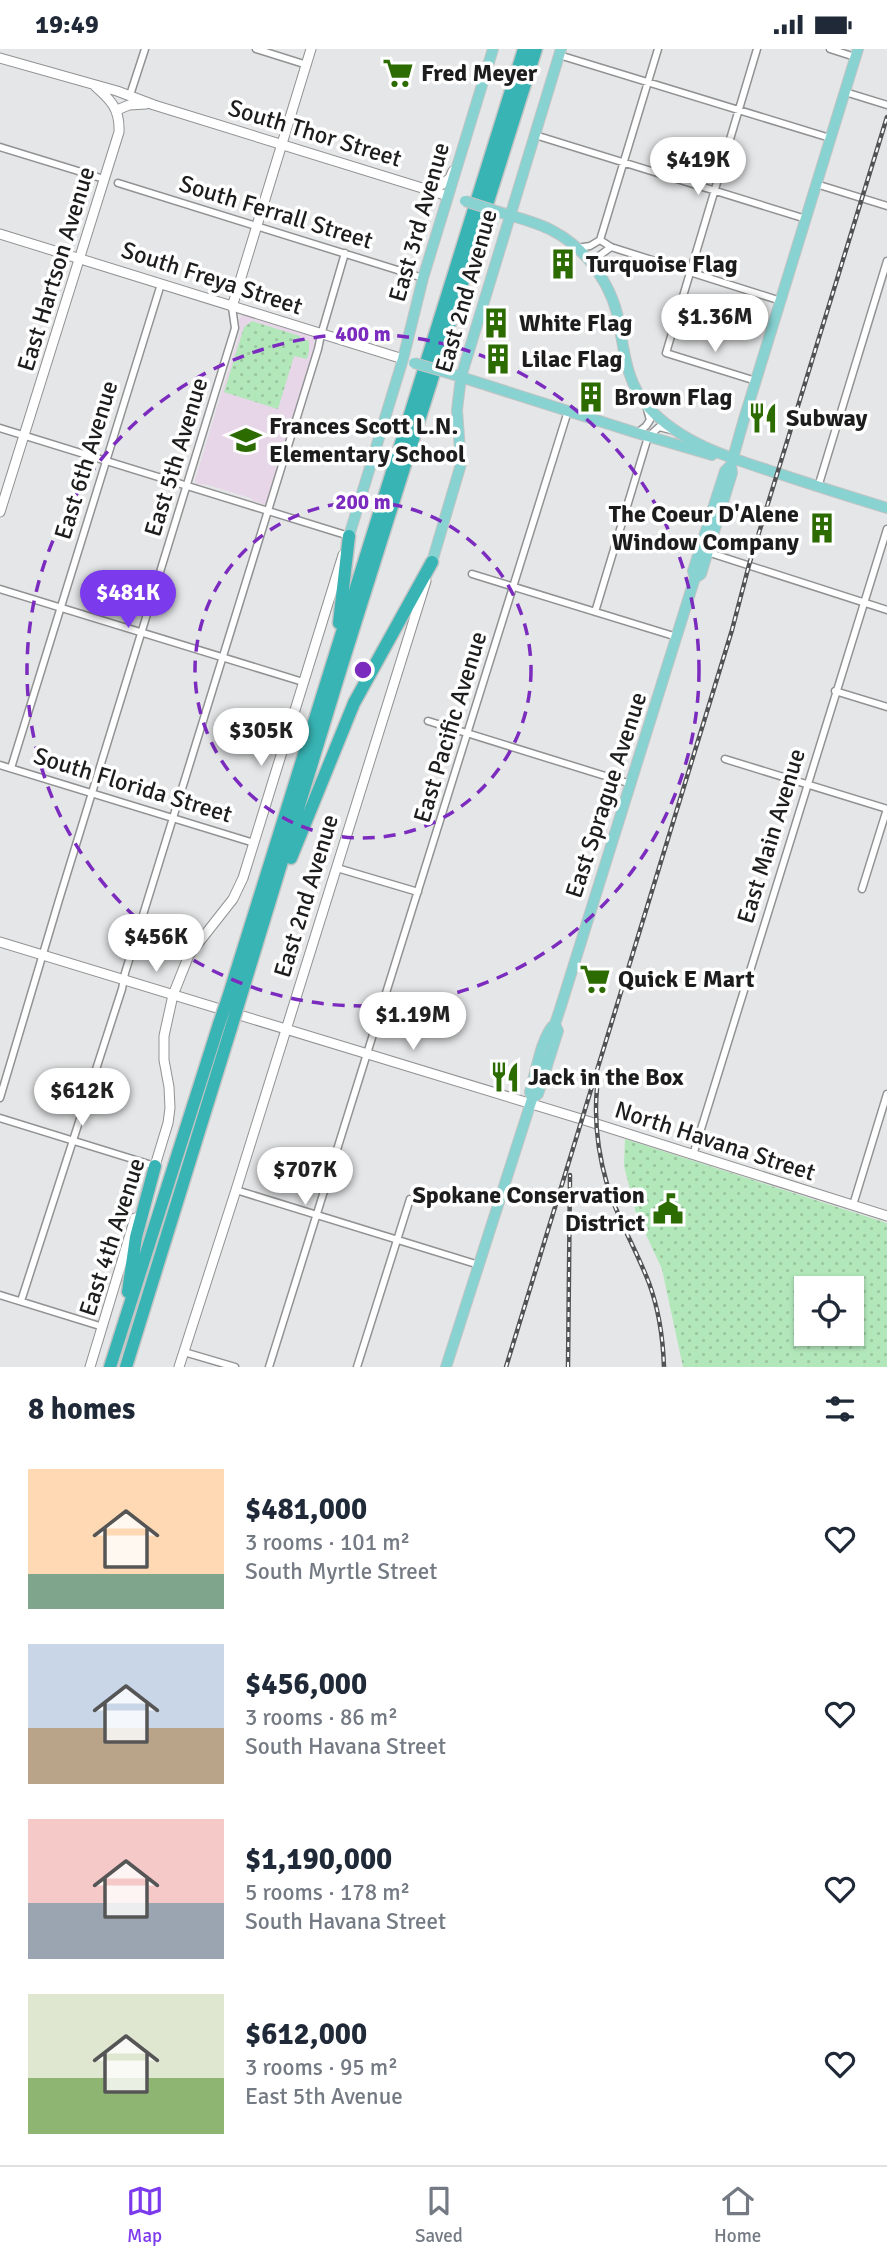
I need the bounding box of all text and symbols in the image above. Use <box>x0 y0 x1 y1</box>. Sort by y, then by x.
text: 19:49 <box>35 9 99 41</box>
supermarket icon: Fred Meyer <box>381 56 415 90</box>
place label: Fred Meyer <box>421 58 538 88</box>
street label: South Thor Street <box>225 92 405 174</box>
pin: $419K <box>649 137 747 197</box>
street label: East 3rd Avenue <box>382 139 456 305</box>
text: $419K <box>666 145 730 174</box>
street label: East Hartson Avenue <box>11 163 101 375</box>
street label: South Ferrall Street <box>176 168 376 256</box>
street label: East 2nd Avenue <box>428 206 504 376</box>
street label: South Freya Street <box>118 235 306 321</box>
building icon: Turquoise Flag <box>546 247 580 281</box>
place label: Turquoise Flag <box>586 249 738 279</box>
pin: $1.36M <box>658 295 772 354</box>
text: $1.36M <box>677 302 753 331</box>
building icon: White Flag <box>479 306 513 340</box>
place label: White Flag <box>519 308 632 338</box>
text: 400 m <box>335 321 391 347</box>
building icon: Lilac Flag <box>481 342 515 376</box>
place label: Lilac Flag <box>521 344 622 374</box>
street label: East 5th Avenue <box>138 374 214 540</box>
street label: East 6th Avenue <box>48 377 124 543</box>
building icon: Brown Flag <box>574 380 608 414</box>
place label: Brown Flag <box>614 382 732 412</box>
restaurant icon: Subway <box>746 401 780 435</box>
place label: Subway <box>786 403 867 433</box>
place label: Frances Scott L.N. Elementary School <box>269 411 466 469</box>
school or university icon: Frances Scott L.N. Elementary School <box>229 423 263 457</box>
text: 200 m <box>335 489 391 515</box>
place label: The Coeur D'Alene Window Company <box>609 499 799 557</box>
building icon: The Coeur D'Alene Window Company <box>805 511 839 545</box>
pin: $481K <box>79 571 177 630</box>
text: $481K <box>96 578 160 607</box>
street label: East Pacific Avenue <box>407 628 493 826</box>
centre of rings <box>351 658 375 682</box>
street label: East Sprague Avenue <box>559 688 653 902</box>
pin: $305K <box>212 709 310 768</box>
text: $305K <box>229 716 293 745</box>
street label: South Florida Street <box>30 741 236 829</box>
street label: East Main Avenue <box>730 745 812 927</box>
street label: East 2nd Avenue <box>267 811 345 981</box>
pin: $456K <box>107 915 205 974</box>
text: $456K <box>124 922 188 951</box>
supermarket icon: Quick E Mart <box>578 962 612 996</box>
place label: Quick E Mart <box>618 964 754 994</box>
pin: $1.19M <box>356 993 470 1052</box>
text: $1.19M <box>375 1000 451 1029</box>
restaurant icon: Jack in the Box <box>488 1060 522 1094</box>
place label: Jack in the Box <box>528 1062 684 1092</box>
pin: $612K <box>33 1069 131 1128</box>
text: $612K <box>50 1076 114 1105</box>
street label: North Havana Street <box>611 1094 819 1188</box>
pin: $707K <box>256 1147 354 1207</box>
street label: East 4th Avenue <box>72 1154 152 1320</box>
text: $707K <box>273 1155 337 1184</box>
place label: Spokane Conservation District <box>413 1180 645 1238</box>
public building icon: Spokane Conservation District <box>651 1192 685 1226</box>
map controls <box>794 1276 864 1346</box>
button: locate <box>794 1276 864 1346</box>
icon: filters <box>821 1390 859 1428</box>
text: 8 homes <box>28 1391 135 1428</box>
text: $481,000 <box>245 1491 367 1528</box>
icon: home <box>84 1497 168 1581</box>
icon: heart <box>821 1520 859 1558</box>
text: 3 rooms · 101 m² <box>245 1528 410 1557</box>
text: South Myrtle Street <box>245 1557 437 1586</box>
text: $456,000 <box>245 1666 367 1703</box>
icon: home <box>84 1672 168 1756</box>
icon: heart <box>821 1695 859 1733</box>
text: 3 rooms · 86 m² <box>245 1703 398 1732</box>
text: South Havana Street <box>245 1732 446 1761</box>
text: $1,190,000 <box>245 1841 392 1878</box>
icon: home <box>84 1847 168 1931</box>
icon: heart <box>821 1870 859 1908</box>
text: 5 rooms · 178 m² <box>245 1878 410 1907</box>
text: South Havana Street <box>245 1907 446 1936</box>
text: $612,000 <box>245 2016 367 2053</box>
icon: home <box>84 2022 168 2106</box>
icon: heart <box>821 2045 859 2083</box>
text: 3 rooms · 95 m² <box>245 2053 398 2082</box>
text: East 5th Avenue <box>245 2082 403 2111</box>
tab: Map <box>126 2182 164 2248</box>
tab: Saved <box>415 2182 463 2248</box>
tab: Home <box>714 2182 761 2248</box>

